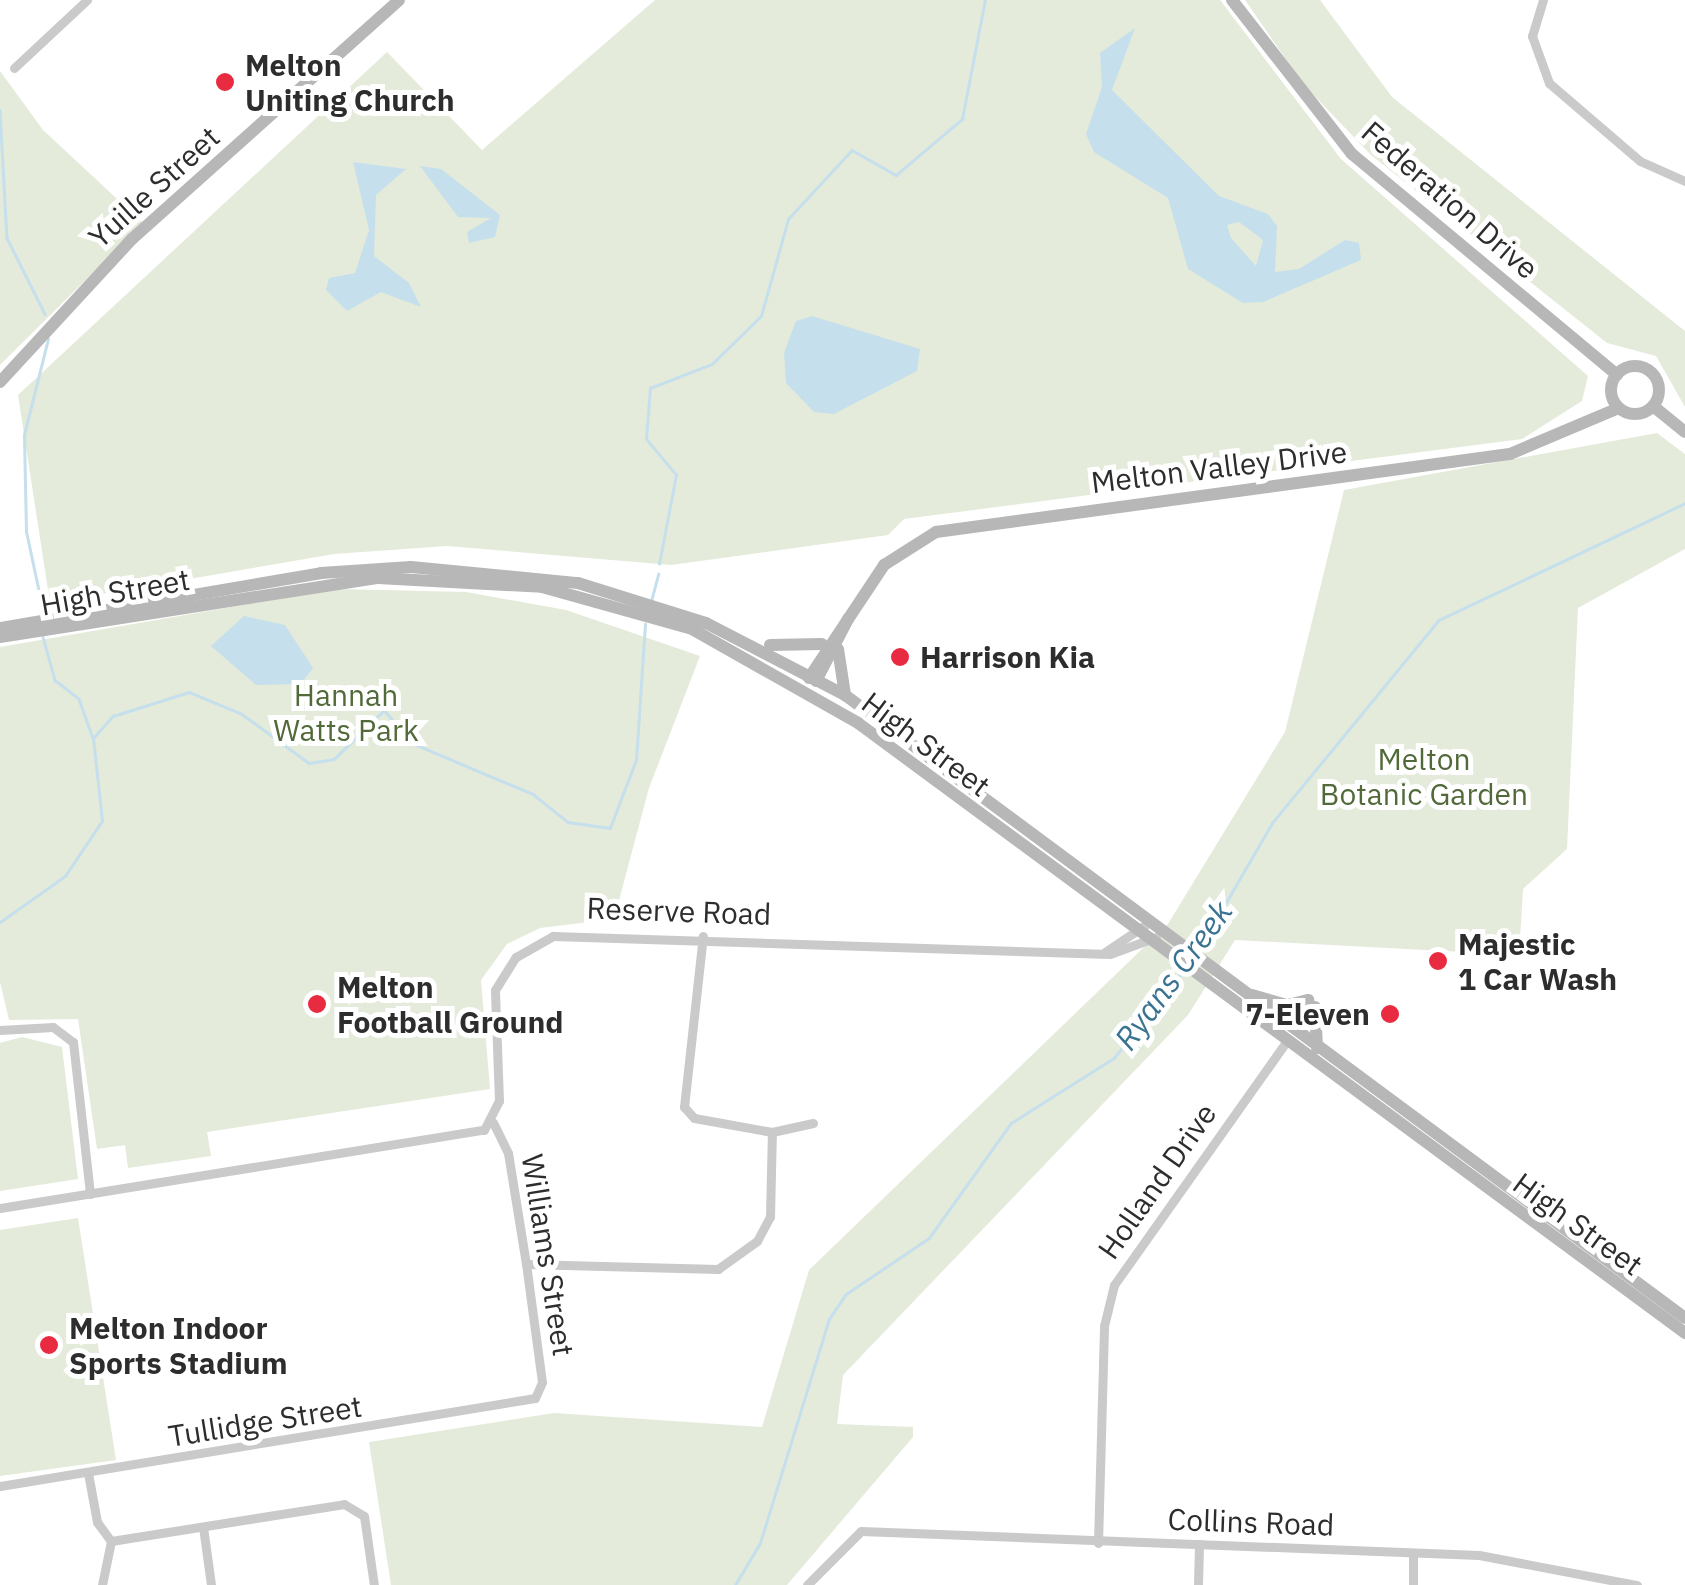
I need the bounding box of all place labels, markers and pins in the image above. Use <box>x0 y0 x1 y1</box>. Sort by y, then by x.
place label: Melton Uniting Church <box>245 47 455 118</box>
marker: Melton Uniting Church <box>214 71 236 93</box>
place label: Harrison Kia <box>920 639 1095 675</box>
marker: Harrison Kia <box>889 646 911 668</box>
place label: Majestic 1 Car Wash <box>1458 926 1617 996</box>
marker: Majestic 1 Car Wash <box>1427 950 1449 972</box>
place label: Melton Football Ground <box>337 969 564 1040</box>
marker: Melton Football Ground <box>306 993 328 1015</box>
place label: 7-Eleven <box>1245 996 1370 1032</box>
marker: 7-Eleven <box>1379 1003 1401 1025</box>
place label: Melton Indoor Sports Stadium <box>69 1310 287 1380</box>
marker: Melton Indoor Sports Stadium <box>38 1334 60 1356</box>

